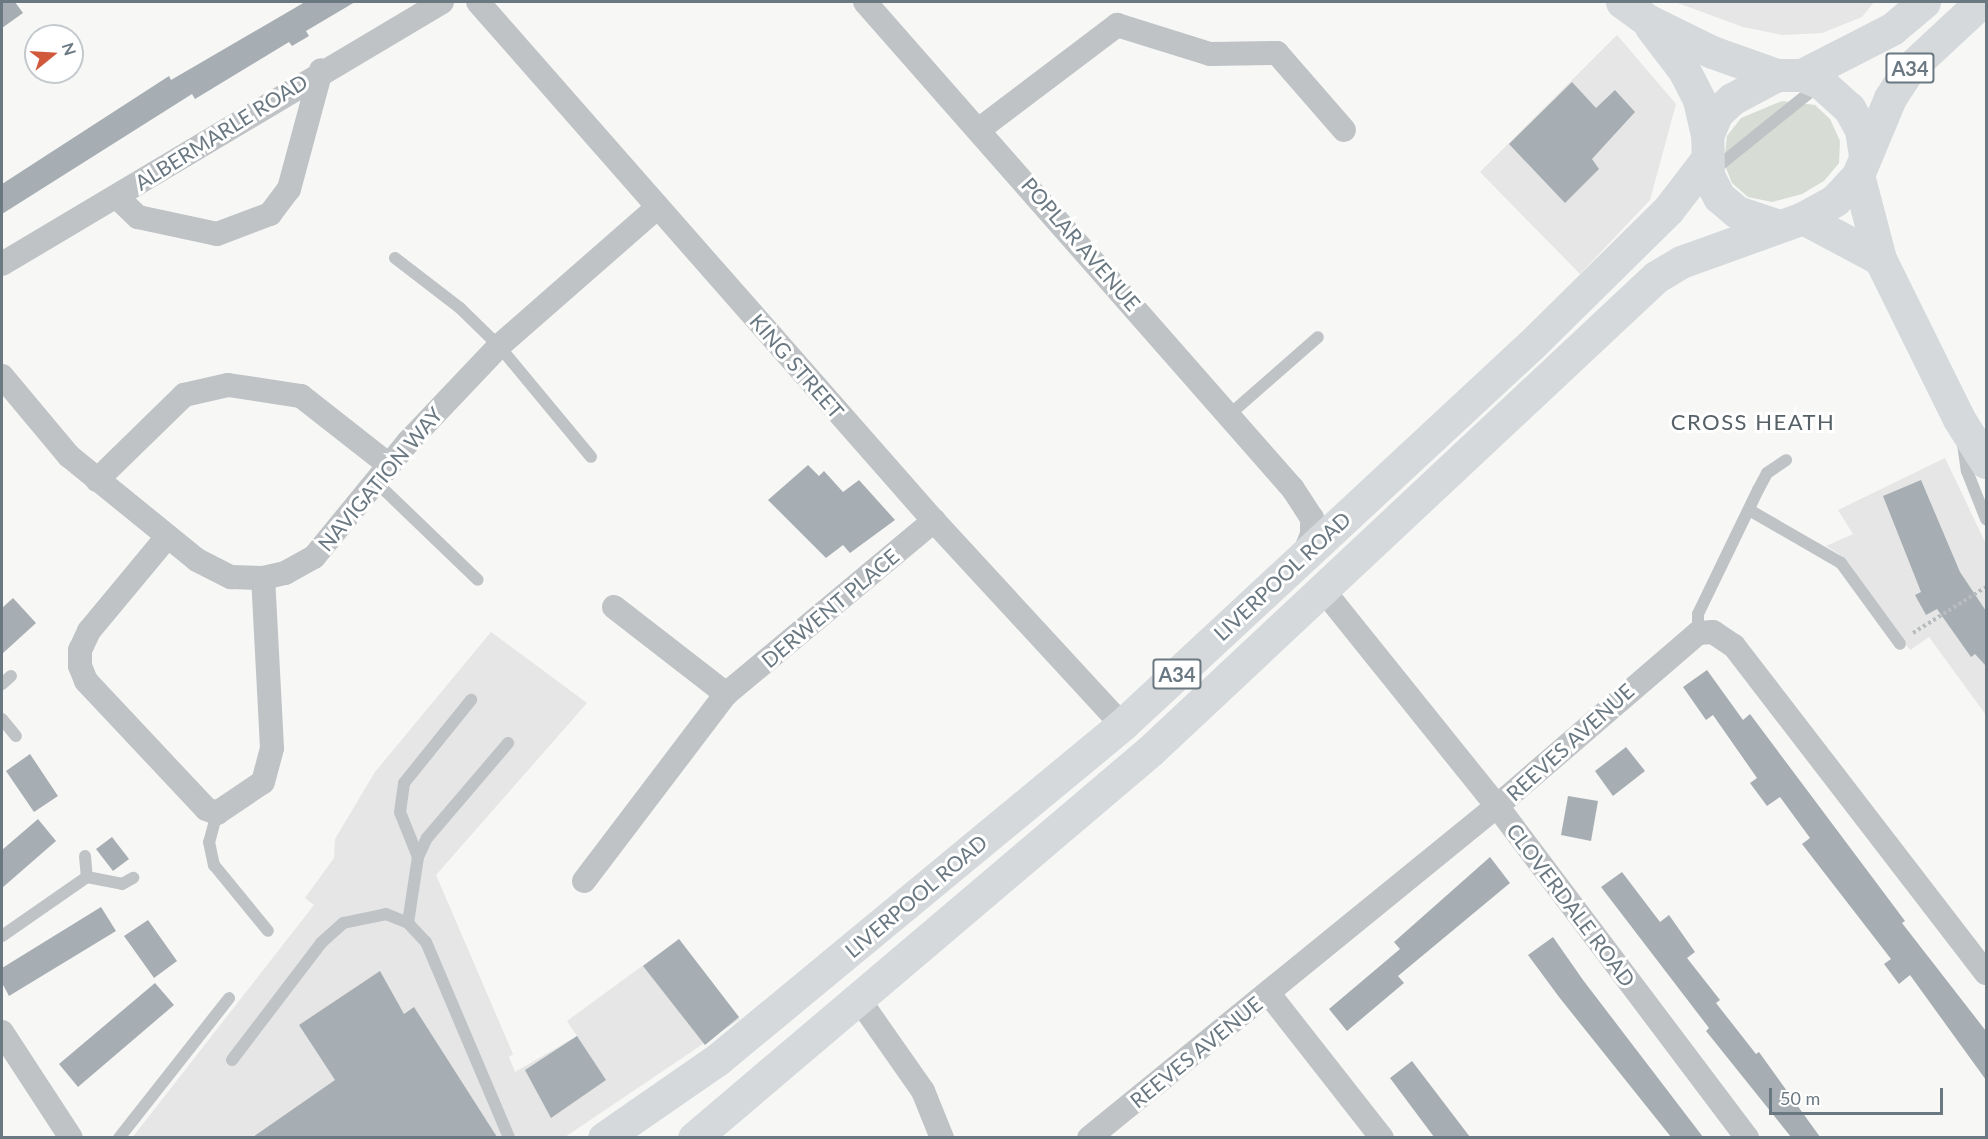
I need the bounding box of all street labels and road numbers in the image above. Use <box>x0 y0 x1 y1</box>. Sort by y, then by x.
road number: A34 <box>1884 51 1936 85</box>
street label: ALBERMARLE ROAD <box>130 69 312 195</box>
street label: POPLAR AVENUE <box>1016 172 1146 316</box>
street label: KING STREET <box>745 309 849 423</box>
street label: NAVIGATION WAY <box>312 402 448 556</box>
street label: LIVERPOOL ROAD <box>1208 506 1356 646</box>
street label: DERWENT PLACE <box>756 543 904 673</box>
road number: A34 <box>1152 657 1202 691</box>
street label: REEVES AVENUE <box>1501 678 1639 806</box>
street label: CLOVERDALE ROAD <box>1501 818 1641 992</box>
street label: LIVERPOOL ROAD <box>840 829 992 963</box>
street label: REEVES AVENUE <box>1125 991 1267 1113</box>

